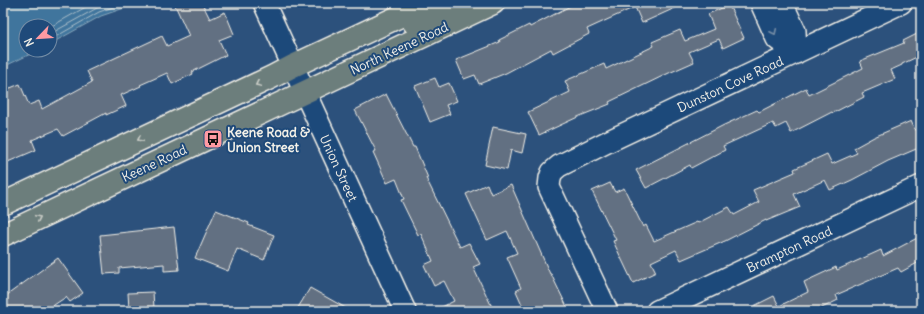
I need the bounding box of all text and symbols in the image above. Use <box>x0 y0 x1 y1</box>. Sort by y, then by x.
north arrow <box>18 18 58 58</box>
street label: North Keene Road <box>347 18 451 79</box>
one-way arrow <box>769 27 777 35</box>
text: N <box>21 36 37 49</box>
street label: Dunston Cove Road <box>674 52 786 116</box>
one-way arrow <box>255 79 262 87</box>
place label: Keene Road & Union Street <box>227 124 310 156</box>
bus stop icon: Keene Road & Union Street <box>202 128 224 150</box>
street label: Union Street <box>316 132 362 205</box>
one-way arrow <box>137 134 145 142</box>
street label: Keene Road <box>119 141 190 186</box>
one-way arrow <box>34 215 42 223</box>
street label: Brampton Road <box>744 222 835 277</box>

